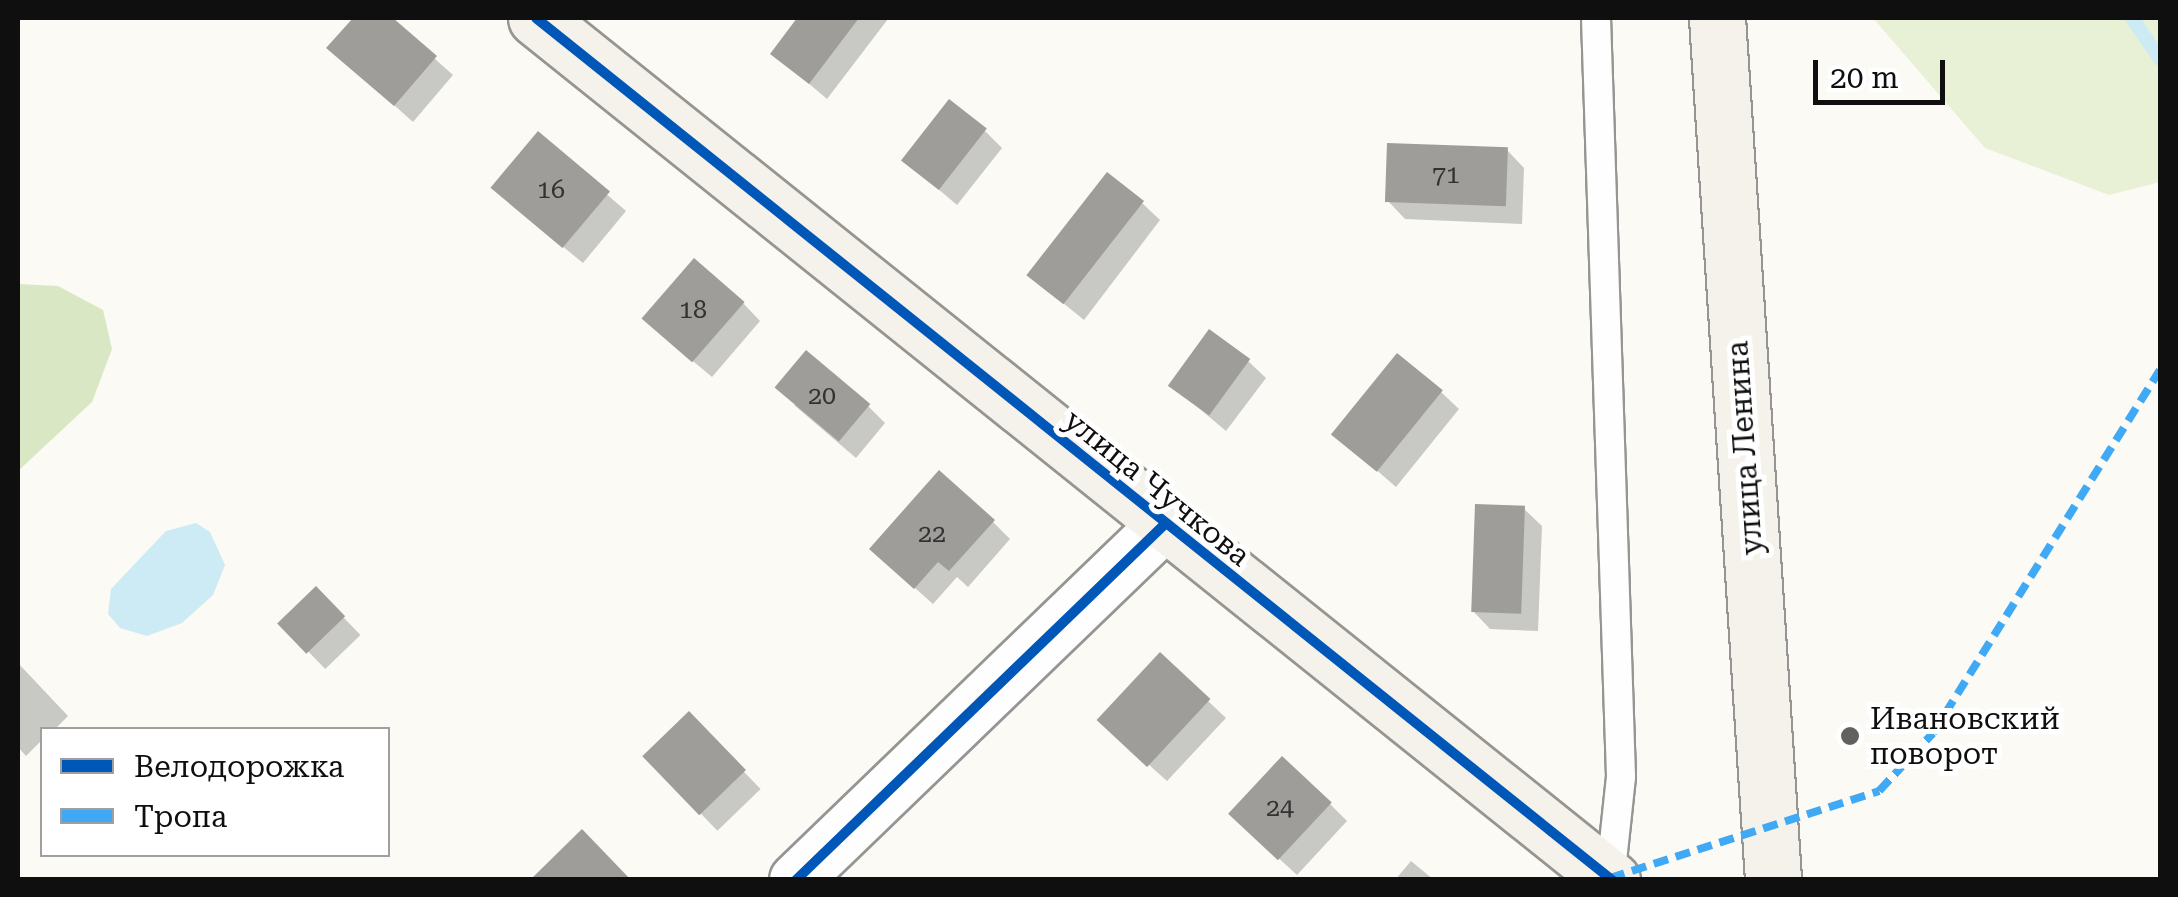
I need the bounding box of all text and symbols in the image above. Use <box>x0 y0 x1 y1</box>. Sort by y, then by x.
scale bar <box>1818 40 1950 102</box>
text: 20 m <box>1830 60 1899 95</box>
house number: 71 <box>1432 160 1460 190</box>
house number: 16 <box>537 175 565 205</box>
house number: 18 <box>679 295 707 325</box>
street label: улица Ленина <box>1720 340 1770 556</box>
house number: 20 <box>808 381 836 411</box>
street label: улица Чучкова <box>1057 402 1257 574</box>
house number: 22 <box>918 519 946 549</box>
place label: Ивановский поворот <box>1870 701 2060 772</box>
marker: Ивановский поворот <box>1839 725 1861 747</box>
legend <box>40 727 390 857</box>
text: Велодорожка <box>134 749 344 784</box>
house number: 24 <box>1266 793 1294 823</box>
text: Тропа <box>134 799 227 834</box>

